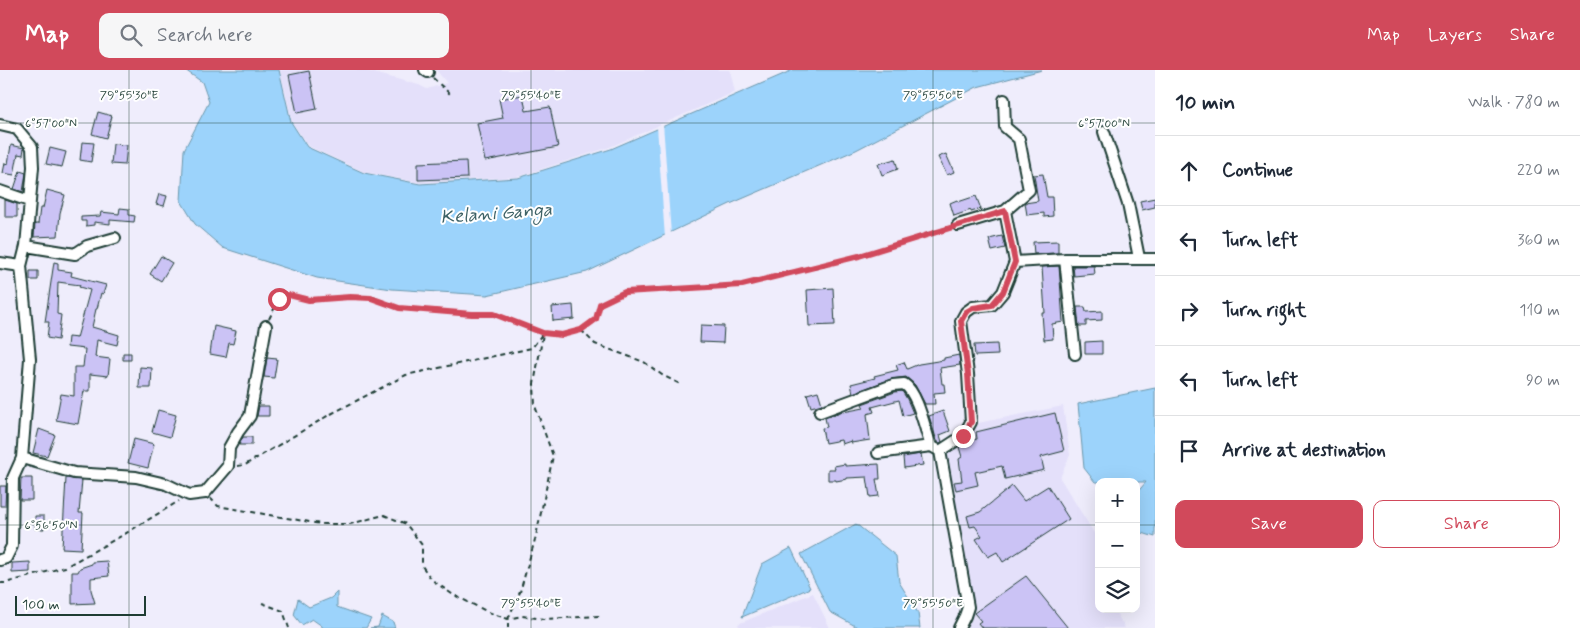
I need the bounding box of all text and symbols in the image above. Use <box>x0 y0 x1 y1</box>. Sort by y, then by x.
search box <box>99 13 449 58</box>
text: Map <box>25 20 69 51</box>
icon: search <box>117 21 145 49</box>
text: Search here <box>157 23 253 48</box>
text: Map <box>1367 23 1400 47</box>
text: Layers <box>1428 23 1482 47</box>
text: Share <box>1510 23 1555 47</box>
text: 79°55'30"E <box>100 88 158 104</box>
text: 79°55'40"E <box>501 88 561 104</box>
text: 79°55'50"E <box>903 88 963 104</box>
text: 10 min <box>1175 89 1235 117</box>
text: Walk · 780 m <box>1468 92 1560 113</box>
text: 6°57'00"N <box>25 116 77 132</box>
text: 6°57'00"N <box>1078 116 1130 132</box>
icon: ahead <box>1175 157 1203 185</box>
text: Continue <box>1222 158 1293 183</box>
text: 220 m <box>1517 160 1560 181</box>
water label: Kelani Ganga <box>440 197 554 232</box>
icon: left <box>1175 227 1203 255</box>
text: Turn left <box>1222 228 1298 253</box>
text: 360 m <box>1517 230 1560 251</box>
route start <box>268 288 291 311</box>
icon: right <box>1175 297 1203 325</box>
text: Turn right <box>1222 298 1306 323</box>
text: 110 m <box>1519 300 1560 321</box>
icon: left <box>1175 367 1203 395</box>
text: Turn left <box>1222 368 1298 393</box>
text: 90 m <box>1526 370 1560 391</box>
route end <box>952 425 975 448</box>
icon: arrive <box>1175 437 1203 465</box>
text: Arrive at destination <box>1222 438 1386 463</box>
map controls <box>1095 478 1140 613</box>
button: + <box>1095 478 1140 523</box>
button: Save <box>1175 500 1363 548</box>
button: Share <box>1373 500 1560 548</box>
text: 6°56'50"N <box>24 518 78 534</box>
button: − <box>1095 523 1140 568</box>
button: layers <box>1095 568 1140 613</box>
scale bar <box>15 593 146 616</box>
text: 100 m <box>22 596 60 614</box>
text: 79°55'40"E <box>501 596 561 612</box>
text: 79°55'50"E <box>903 596 963 612</box>

